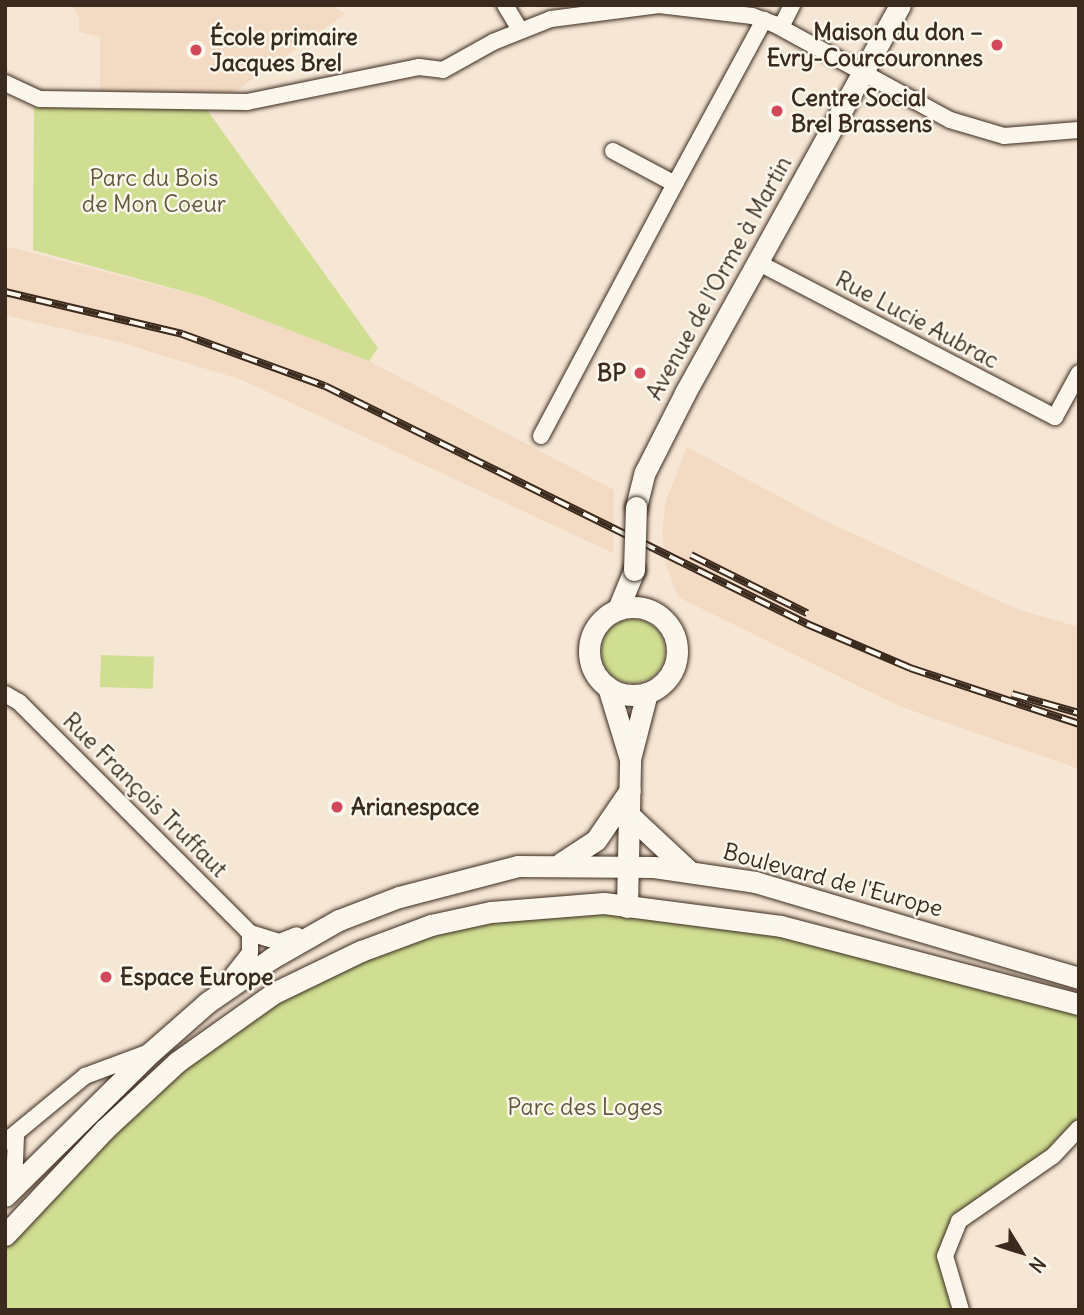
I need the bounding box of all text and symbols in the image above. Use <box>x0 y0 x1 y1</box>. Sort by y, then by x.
place label: Maison du don – Evry-Courcouronnes <box>767 18 983 72</box>
place label: École primaire Jacques Brel <box>210 23 358 77</box>
marker: Maison du don – Evry-Courcouronnes <box>989 37 1005 53</box>
marker: École primaire Jacques Brel <box>188 42 204 58</box>
place label: Centre Social Brel Brassens <box>791 84 932 138</box>
marker: Centre Social Brel Brassens <box>769 103 785 119</box>
street label: Avenue de l'Orme à Martin <box>640 151 798 405</box>
park label: Parc du Bois de Mon Coeur <box>82 164 226 218</box>
street label: Rue Lucie Aubrac <box>831 265 1003 375</box>
place label: BP <box>597 359 626 387</box>
marker: BP <box>632 365 648 381</box>
street label: Rue François Truffaut <box>57 707 233 883</box>
place label: Arianespace <box>351 793 479 821</box>
marker: Arianespace <box>329 799 345 815</box>
street label: Boulevard de l'Europe <box>720 837 946 923</box>
place label: Espace Europe <box>120 963 273 991</box>
marker: Espace Europe <box>98 969 114 985</box>
park label: Parc des Loges <box>507 1093 663 1121</box>
north arrow <box>986 1217 1056 1287</box>
text: N <box>1024 1252 1051 1277</box>

